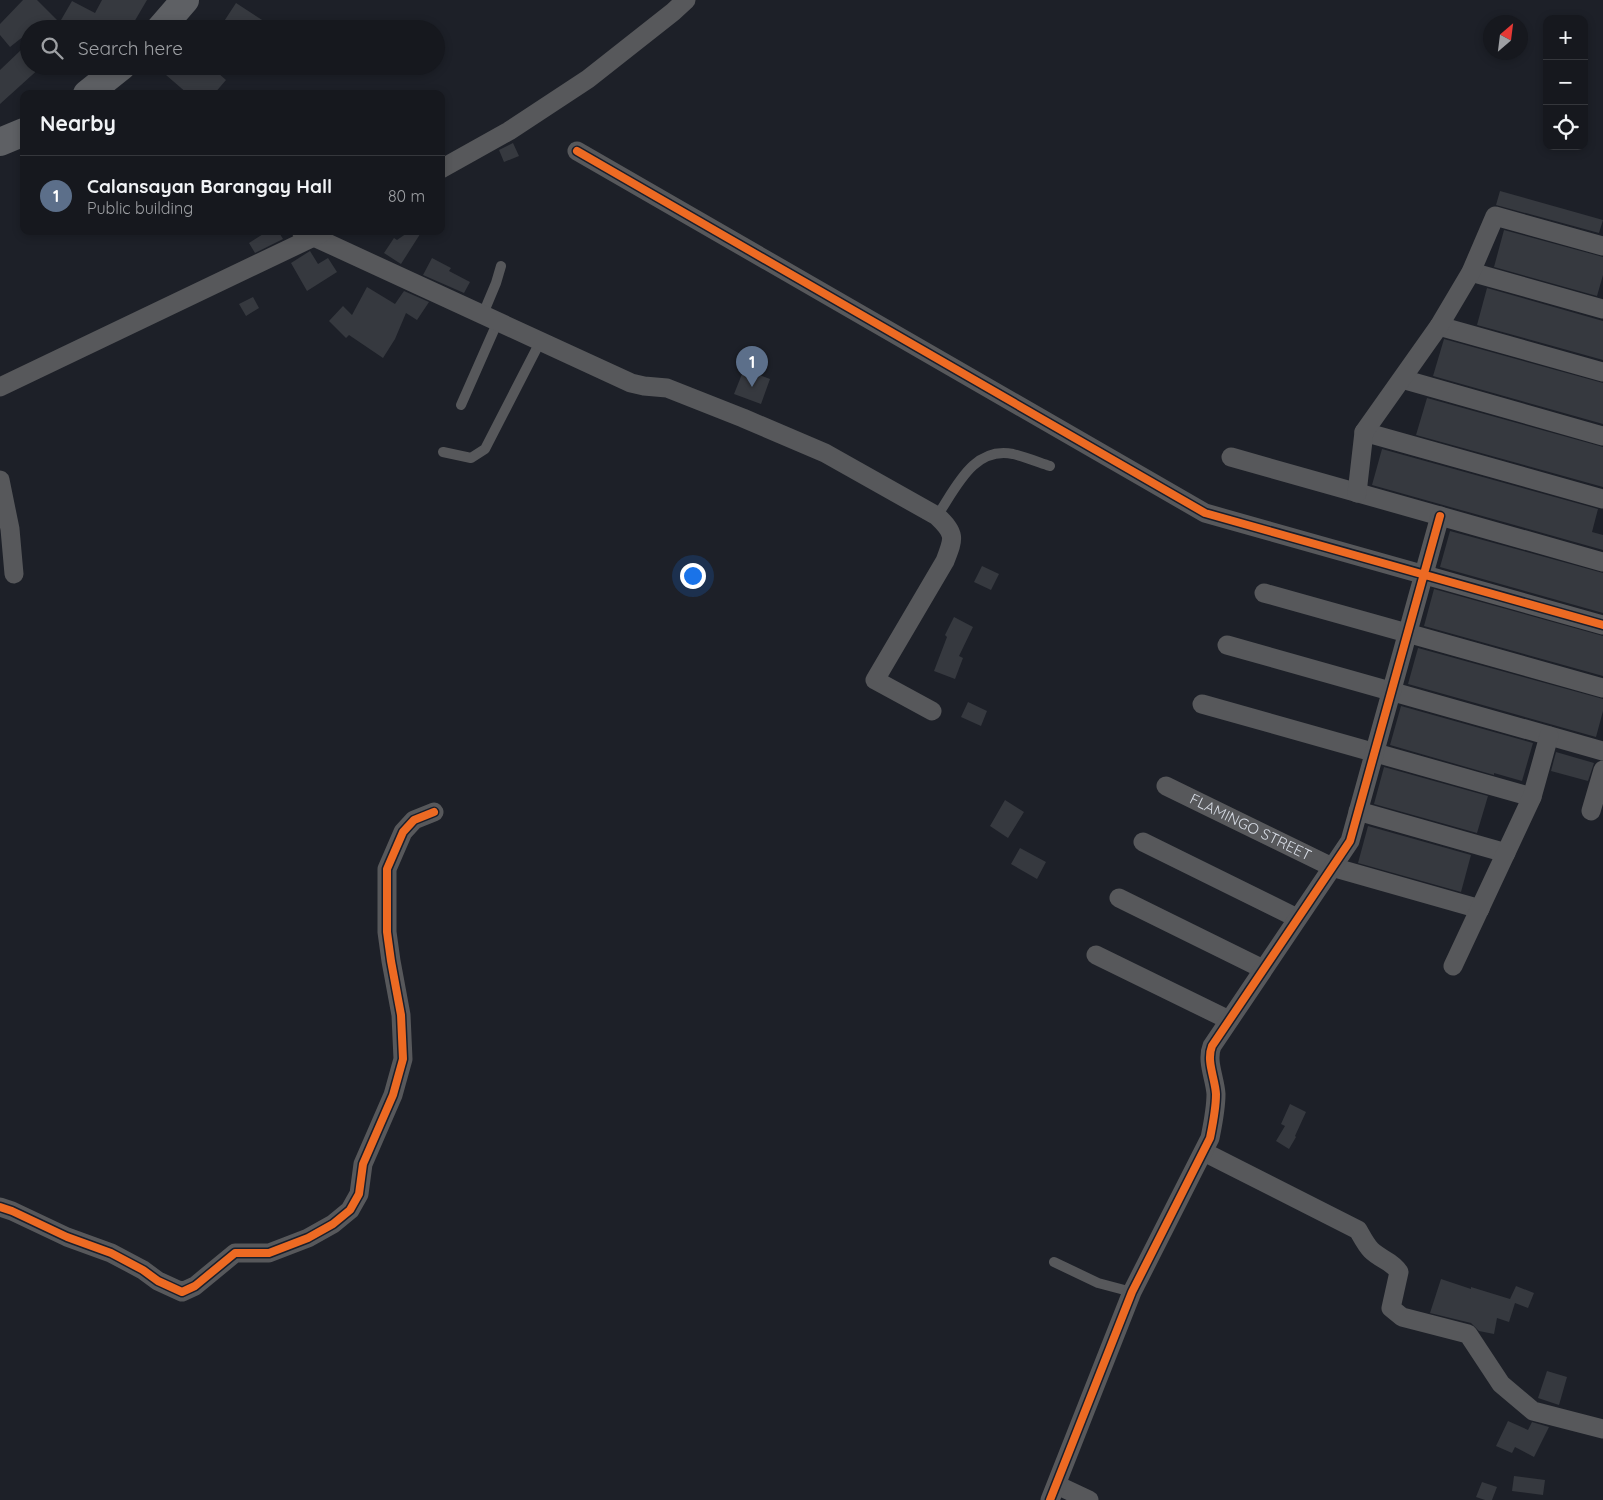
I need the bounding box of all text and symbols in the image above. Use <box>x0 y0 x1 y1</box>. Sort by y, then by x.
north arrow <box>1483 15 1528 60</box>
map controls <box>1543 15 1588 150</box>
button: + <box>1543 15 1588 60</box>
search box <box>20 20 445 75</box>
icon: search <box>38 34 66 62</box>
text: Search here <box>78 36 183 60</box>
button: − <box>1543 60 1588 105</box>
button: locate <box>1543 105 1588 150</box>
text: Nearby <box>40 110 116 136</box>
text: Calansayan Barangay Hall <box>87 174 332 198</box>
text: 1 <box>53 186 59 206</box>
text: 80 m <box>388 186 425 206</box>
text: Public building <box>87 198 193 218</box>
pin: 1 <box>736 346 768 387</box>
your location <box>680 563 706 589</box>
street label: FLAMINGO STREET <box>1187 789 1315 864</box>

